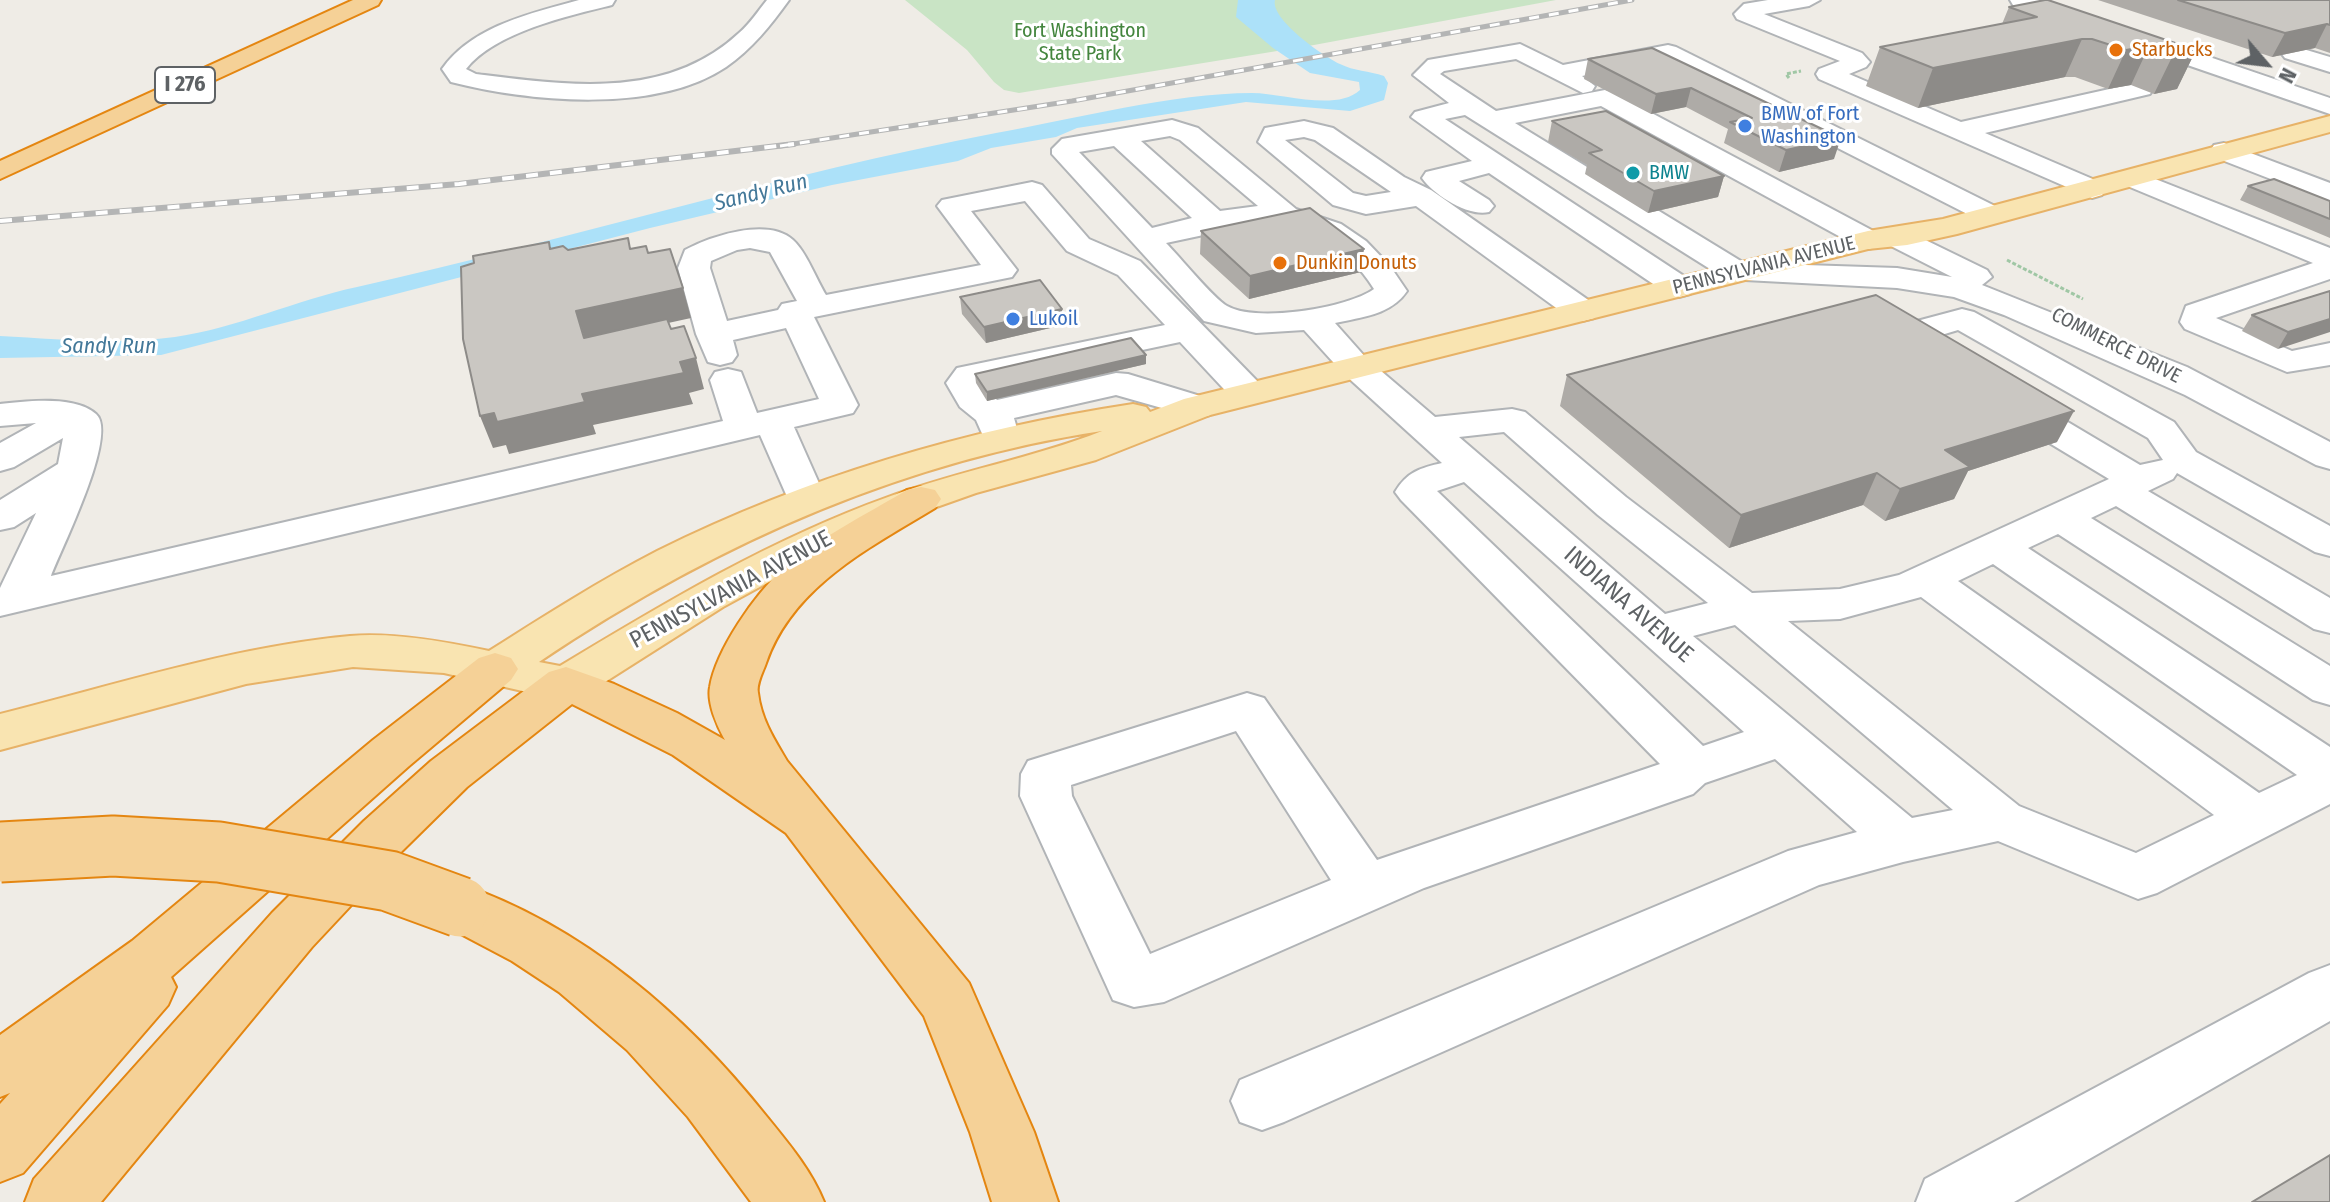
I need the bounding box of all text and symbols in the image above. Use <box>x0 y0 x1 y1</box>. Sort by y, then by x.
park label: Fort Washington State Park <box>1014 19 1146 66</box>
north arrow <box>2226 24 2306 104</box>
place label: Starbucks <box>2132 38 2213 62</box>
marker: Starbucks <box>2107 41 2125 59</box>
text: N <box>2273 63 2303 88</box>
road number: I 276 <box>155 67 215 103</box>
place label: BMW of Fort Washington <box>1761 102 1859 149</box>
marker: BMW of Fort Washington <box>1736 117 1754 135</box>
place label: BMW <box>1649 161 1689 185</box>
marker: BMW <box>1624 164 1642 182</box>
water label: Sandy Run <box>712 169 810 217</box>
street label: PENNSYLVANIA AVENUE <box>1670 232 1858 300</box>
place label: Dunkin Donuts <box>1296 251 1416 275</box>
marker: Dunkin Donuts <box>1271 254 1289 272</box>
street label: COMMERCE DRIVE <box>2047 303 2185 389</box>
place label: Lukoil <box>1029 307 1078 331</box>
marker: Lukoil <box>1004 310 1022 328</box>
water label: Sandy Run <box>62 334 156 360</box>
street label: PENNSYLVANIA AVENUE <box>625 525 837 655</box>
street label: INDIANA AVENUE <box>1557 541 1699 669</box>

